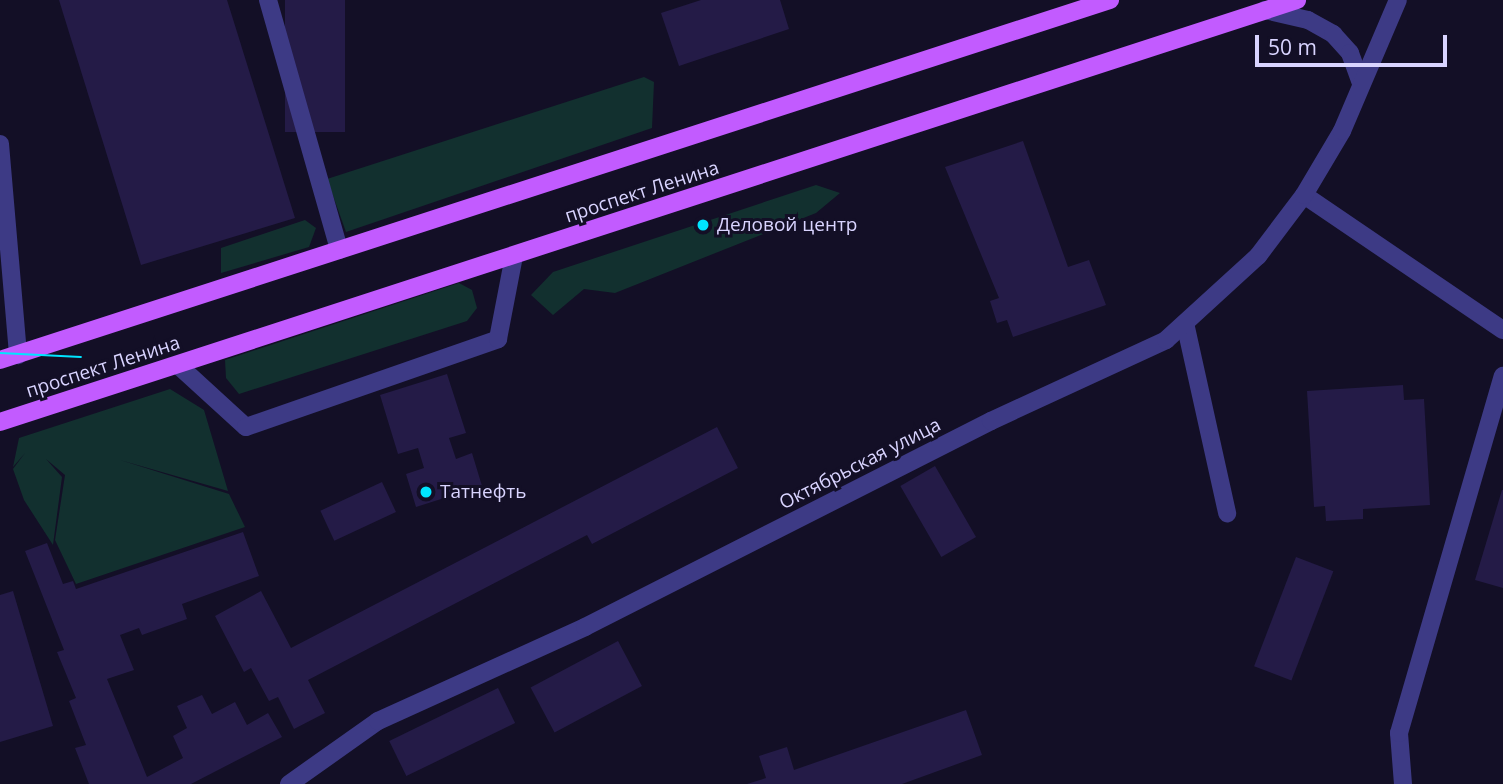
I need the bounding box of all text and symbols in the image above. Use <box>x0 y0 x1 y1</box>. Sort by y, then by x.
scale bar <box>1258 21 1450 65</box>
text: 50 m <box>1268 33 1317 61</box>
street label: проспект Ленина <box>562 156 722 228</box>
place label: Деловой центр <box>717 214 857 236</box>
marker: Деловой центр <box>695 217 711 233</box>
street label: проспект Ленина <box>23 331 183 403</box>
street label: Октябрьская улица <box>776 413 944 515</box>
place label: Татнефть <box>440 481 526 503</box>
marker: Татнефть <box>418 484 434 500</box>

